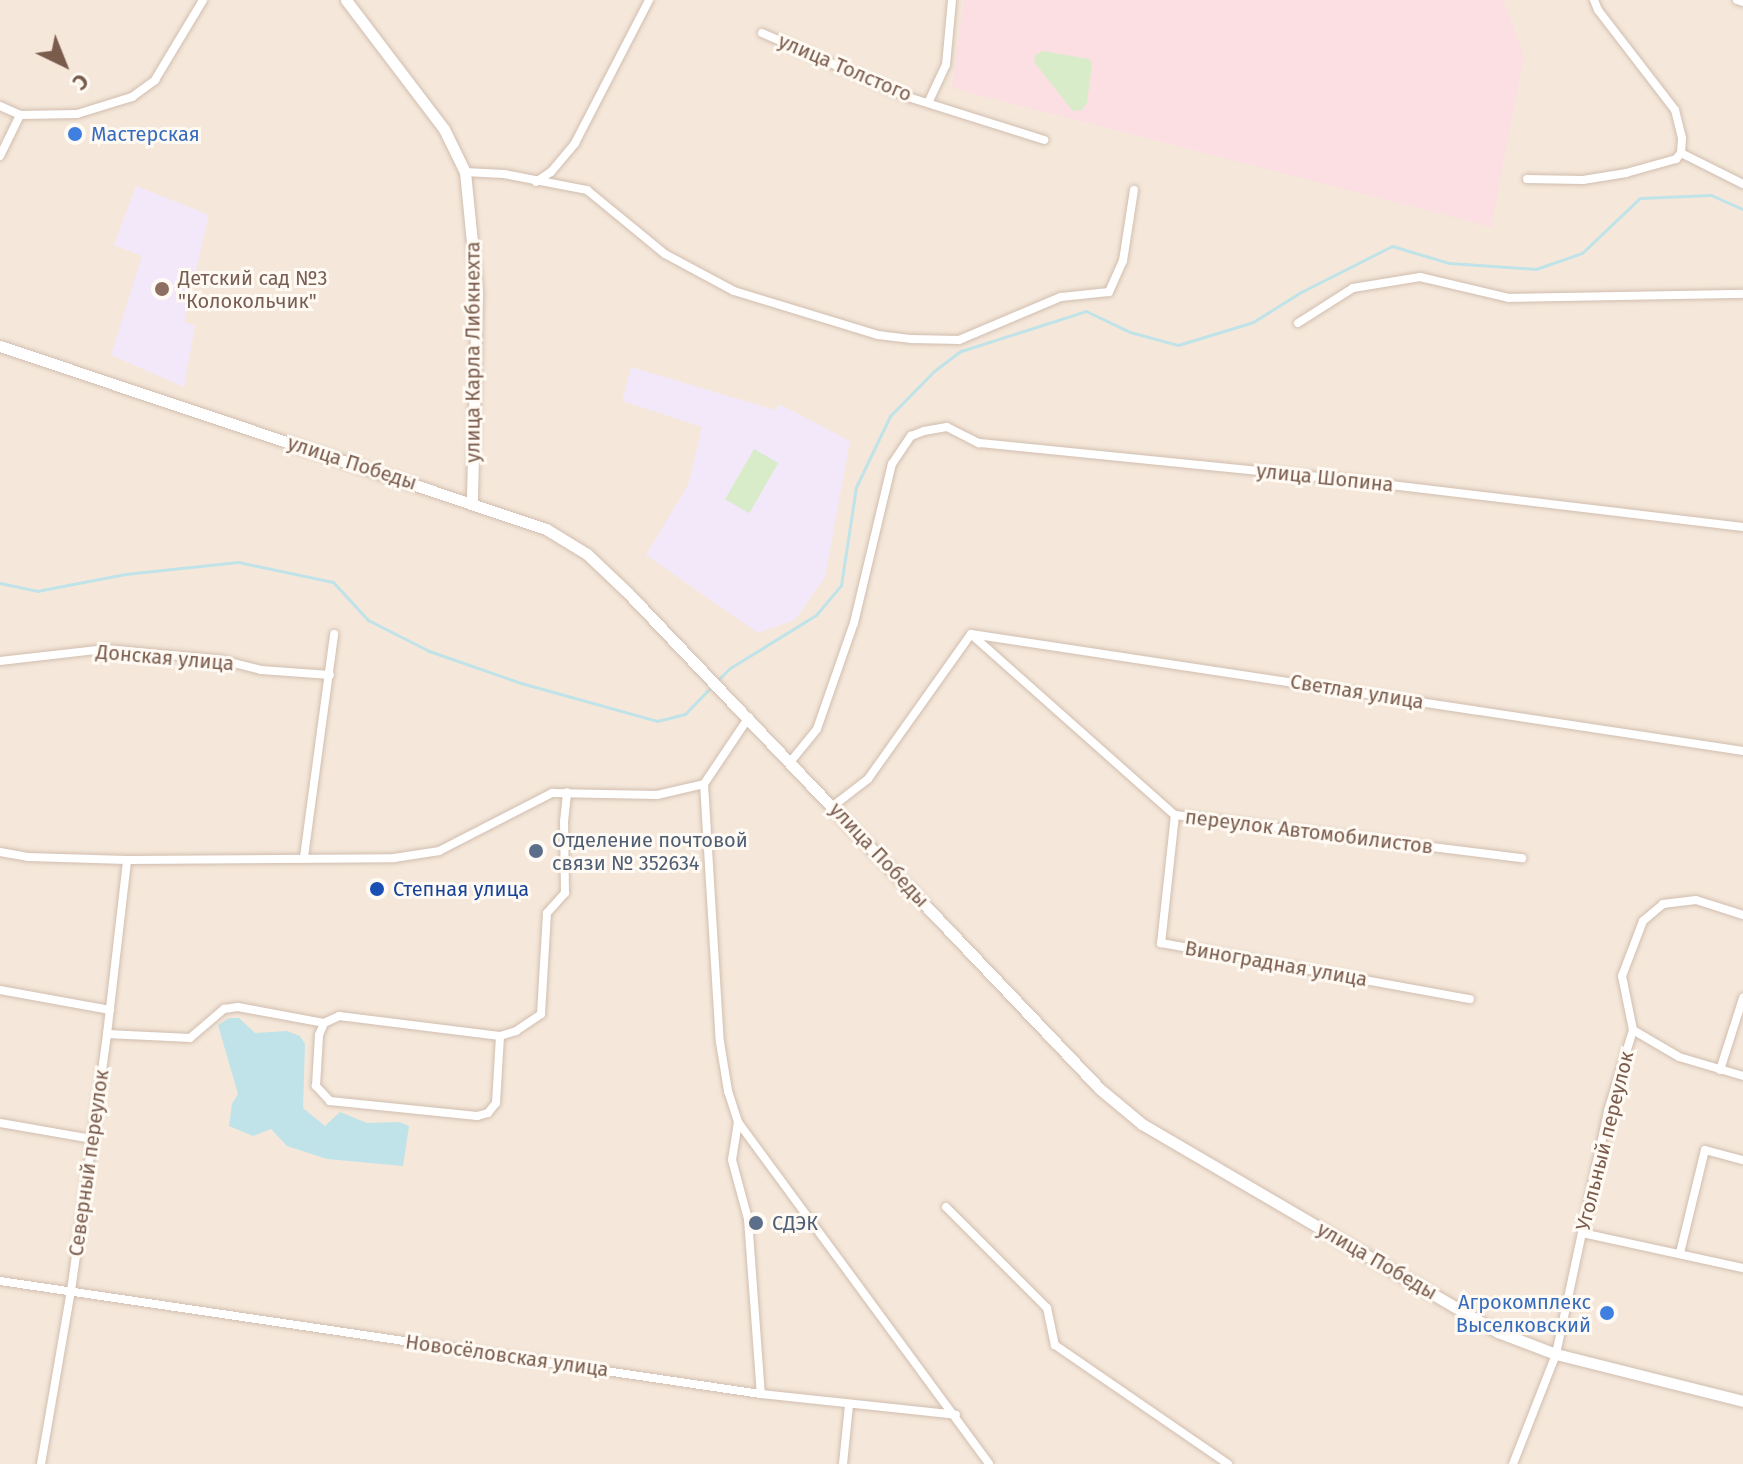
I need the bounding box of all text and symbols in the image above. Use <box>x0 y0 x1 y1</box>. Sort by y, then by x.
north arrow <box>24 24 104 104</box>
street label: улица Толстого <box>775 29 915 107</box>
text: С <box>67 68 95 96</box>
place label: Мастерская <box>91 122 200 146</box>
marker: Мастерская <box>66 125 84 143</box>
street label: улица Карла Либкнехта <box>461 241 485 463</box>
place label: Детский сад №3 "Колокольчик" <box>178 266 327 313</box>
marker: Детский сад №3 "Колокольчик" <box>153 280 171 298</box>
street label: улица Победы <box>284 431 420 495</box>
street label: улица Шопина <box>1255 459 1395 497</box>
street label: Донская улица <box>95 640 235 676</box>
street label: Светлая улица <box>1288 670 1426 714</box>
street label: улица Победы <box>824 798 934 912</box>
street label: переулок Автомобилистов <box>1184 805 1434 859</box>
place label: Отделение почтовой связи № 352634 <box>552 828 748 875</box>
marker: Отделение почтовой связи № 352634 <box>527 842 545 860</box>
place label: Степная улица <box>393 877 529 901</box>
marker: Степная улица <box>368 880 386 898</box>
street label: Виноградная улица <box>1183 936 1369 992</box>
street label: Угольный переулок <box>1571 1049 1639 1233</box>
street label: Северный переулок <box>64 1068 114 1258</box>
place label: СДЭК <box>772 1211 818 1235</box>
marker: СДЭК <box>747 1214 765 1232</box>
street label: улица Победы <box>1313 1217 1441 1305</box>
place label: Агрокомплекс Выселковский <box>1456 1290 1591 1337</box>
marker: Агрокомплекс Выселковский <box>1598 1304 1616 1322</box>
street label: Новосёловская улица <box>404 1330 610 1382</box>

